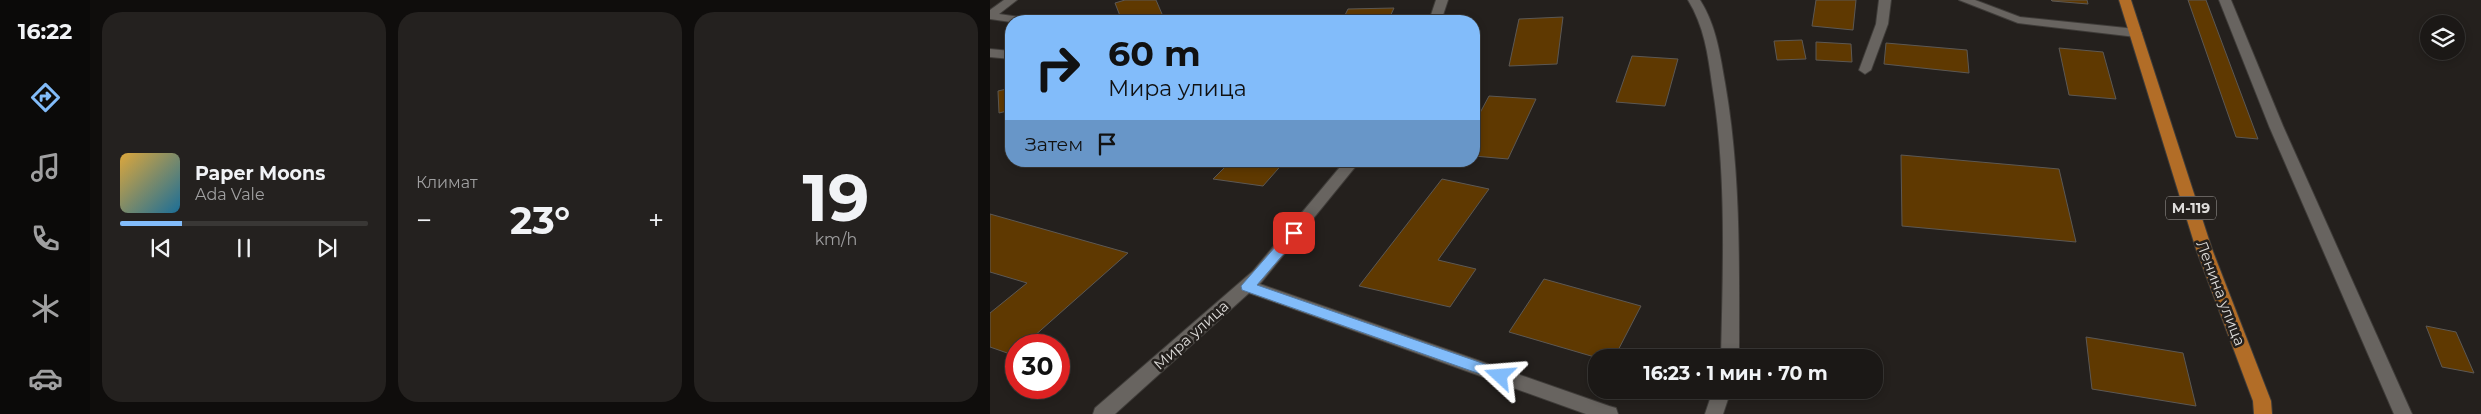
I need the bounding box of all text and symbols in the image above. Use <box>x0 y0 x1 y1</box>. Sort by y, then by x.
map controls <box>2420 15 2465 60</box>
button: layers <box>2420 15 2465 60</box>
text: 16:22 <box>18 18 72 45</box>
text: 60 m <box>1108 32 1201 75</box>
icon: right <box>1025 35 1090 100</box>
text: Мира улица <box>1108 75 1247 102</box>
icon: directions <box>28 80 63 115</box>
icon: arrive <box>1093 130 1121 158</box>
text: Затем <box>1025 133 1083 156</box>
icon: music <box>28 150 63 185</box>
text: 19 <box>803 158 869 237</box>
text: Paper Moons <box>195 162 325 185</box>
text: Климат <box>416 173 478 192</box>
text: Ada Vale <box>195 185 265 204</box>
text: 23° <box>510 197 570 244</box>
road number: М-119 <box>2166 197 2216 220</box>
text: − <box>416 203 432 237</box>
text: + <box>648 203 664 237</box>
pin <box>1273 212 1315 254</box>
icon: arrive <box>1280 219 1308 247</box>
icon: phone <box>28 221 63 256</box>
text: km/h <box>815 230 857 249</box>
icon: previous <box>147 234 175 262</box>
icon: pause <box>230 234 258 262</box>
icon: next <box>313 234 341 262</box>
street label: Ленина улица <box>2192 238 2250 348</box>
icon: climate <box>28 291 63 326</box>
street label: Мира улица <box>1150 296 1232 374</box>
speed limit sign: 30 <box>1005 334 1070 399</box>
position arrow <box>1473 349 1525 401</box>
icon: car <box>28 361 63 396</box>
text: 16:23 · 1 мин · 70 m <box>1643 362 1828 385</box>

